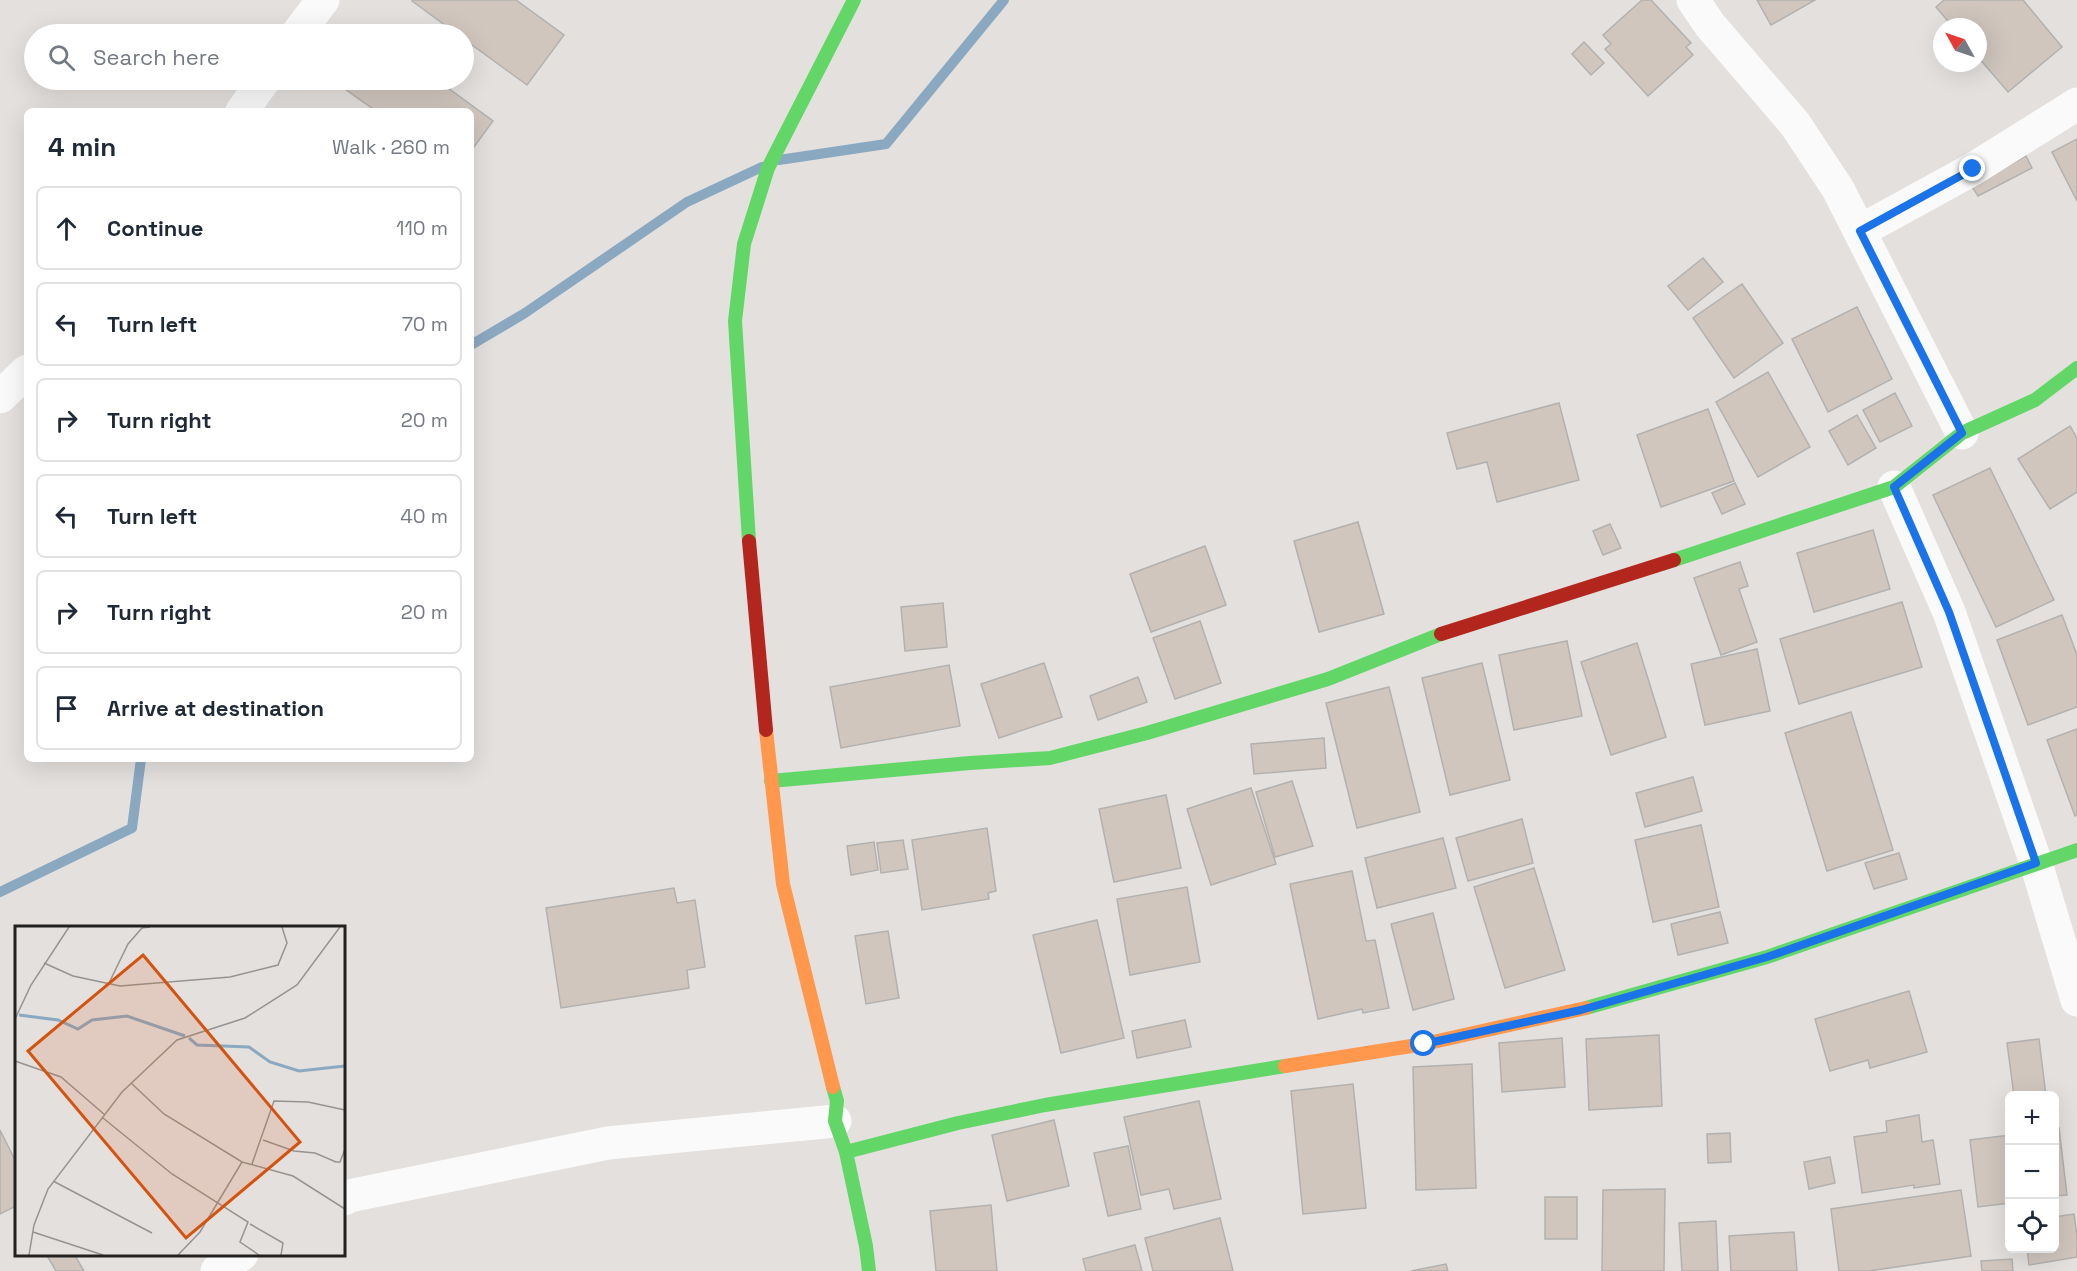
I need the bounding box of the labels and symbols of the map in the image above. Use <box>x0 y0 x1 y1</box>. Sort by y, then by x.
north arrow <box>1933 18 1987 72</box>
route end <box>1959 155 1985 181</box>
inset map <box>15 926 345 1256</box>
route start <box>1410 1030 1436 1056</box>

